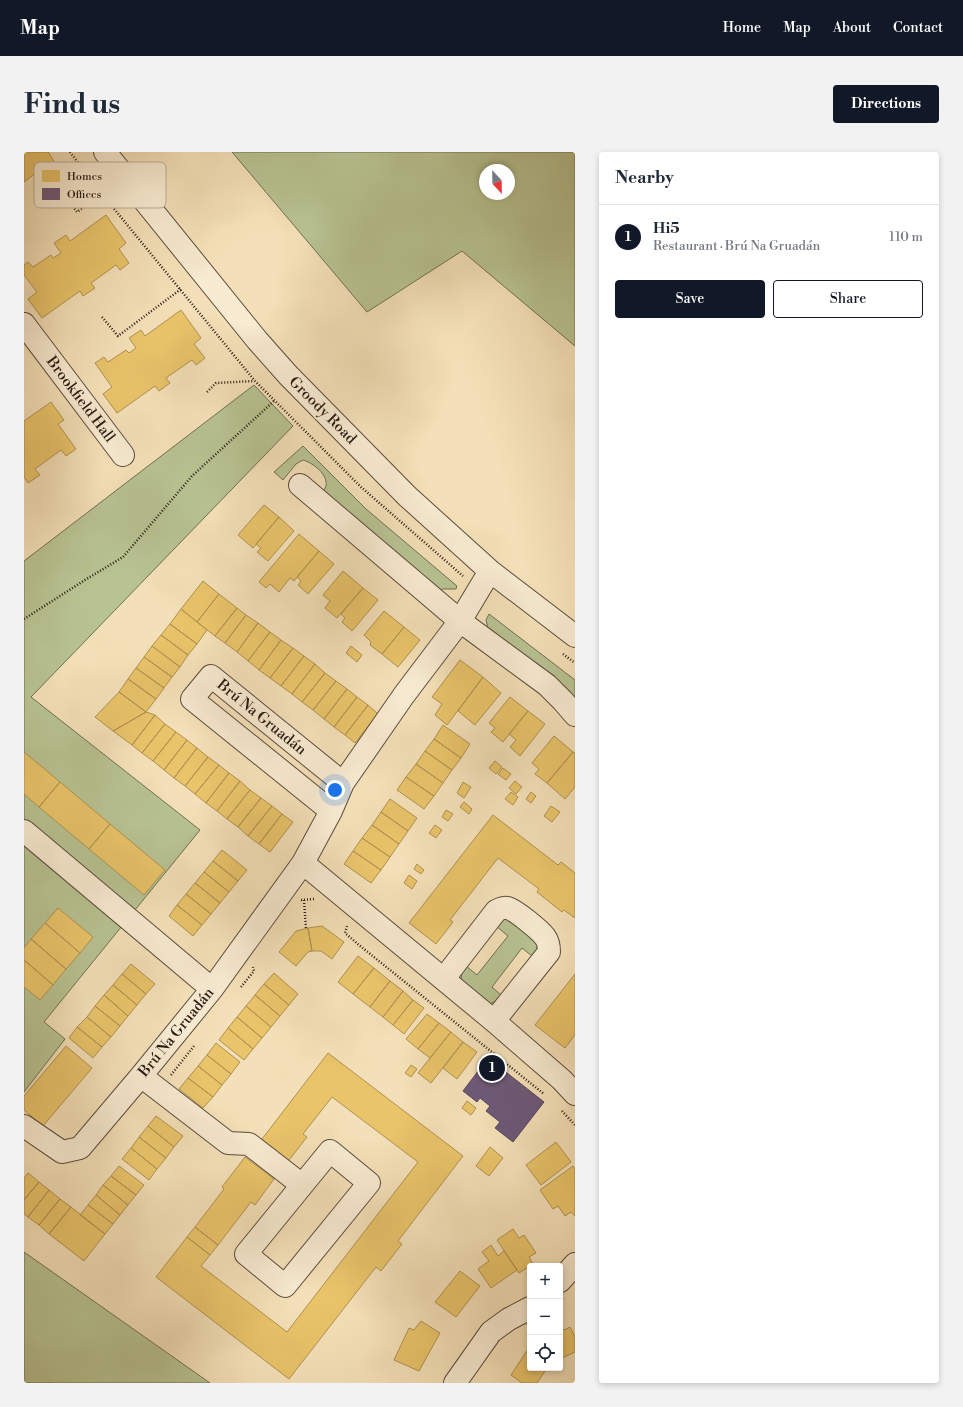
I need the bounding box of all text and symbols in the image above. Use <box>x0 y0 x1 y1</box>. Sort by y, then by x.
text: Map <box>20 16 60 40</box>
text: Home <box>723 19 761 37</box>
text: Map <box>783 19 811 37</box>
text: About <box>833 19 871 37</box>
text: Contact <box>893 19 943 37</box>
button: Directions <box>833 85 939 123</box>
text: Find us <box>24 87 120 122</box>
legend <box>34 162 166 208</box>
north arrow <box>479 164 515 200</box>
text: Nearby <box>615 167 674 189</box>
text: Homes <box>67 170 102 184</box>
text: Offices <box>67 188 102 202</box>
text: Hi5 <box>653 219 679 238</box>
text: 1 <box>625 229 631 245</box>
text: 110 m <box>889 229 923 245</box>
text: Restaurant · Brú Na Gruadán <box>653 238 820 254</box>
button: Save <box>615 280 765 318</box>
button: Share <box>773 280 923 318</box>
street label: Brookfield Hall <box>41 352 119 447</box>
street label: Groody Road <box>285 372 361 449</box>
street label: Brú Na Gruadán <box>212 675 310 759</box>
your location <box>325 780 345 800</box>
street label: Brú Na Gruadán <box>134 984 218 1082</box>
pin: 1 <box>479 1053 505 1083</box>
map controls <box>527 1263 563 1371</box>
button: + <box>527 1263 563 1299</box>
button: − <box>527 1299 563 1335</box>
button: locate <box>527 1335 563 1371</box>

